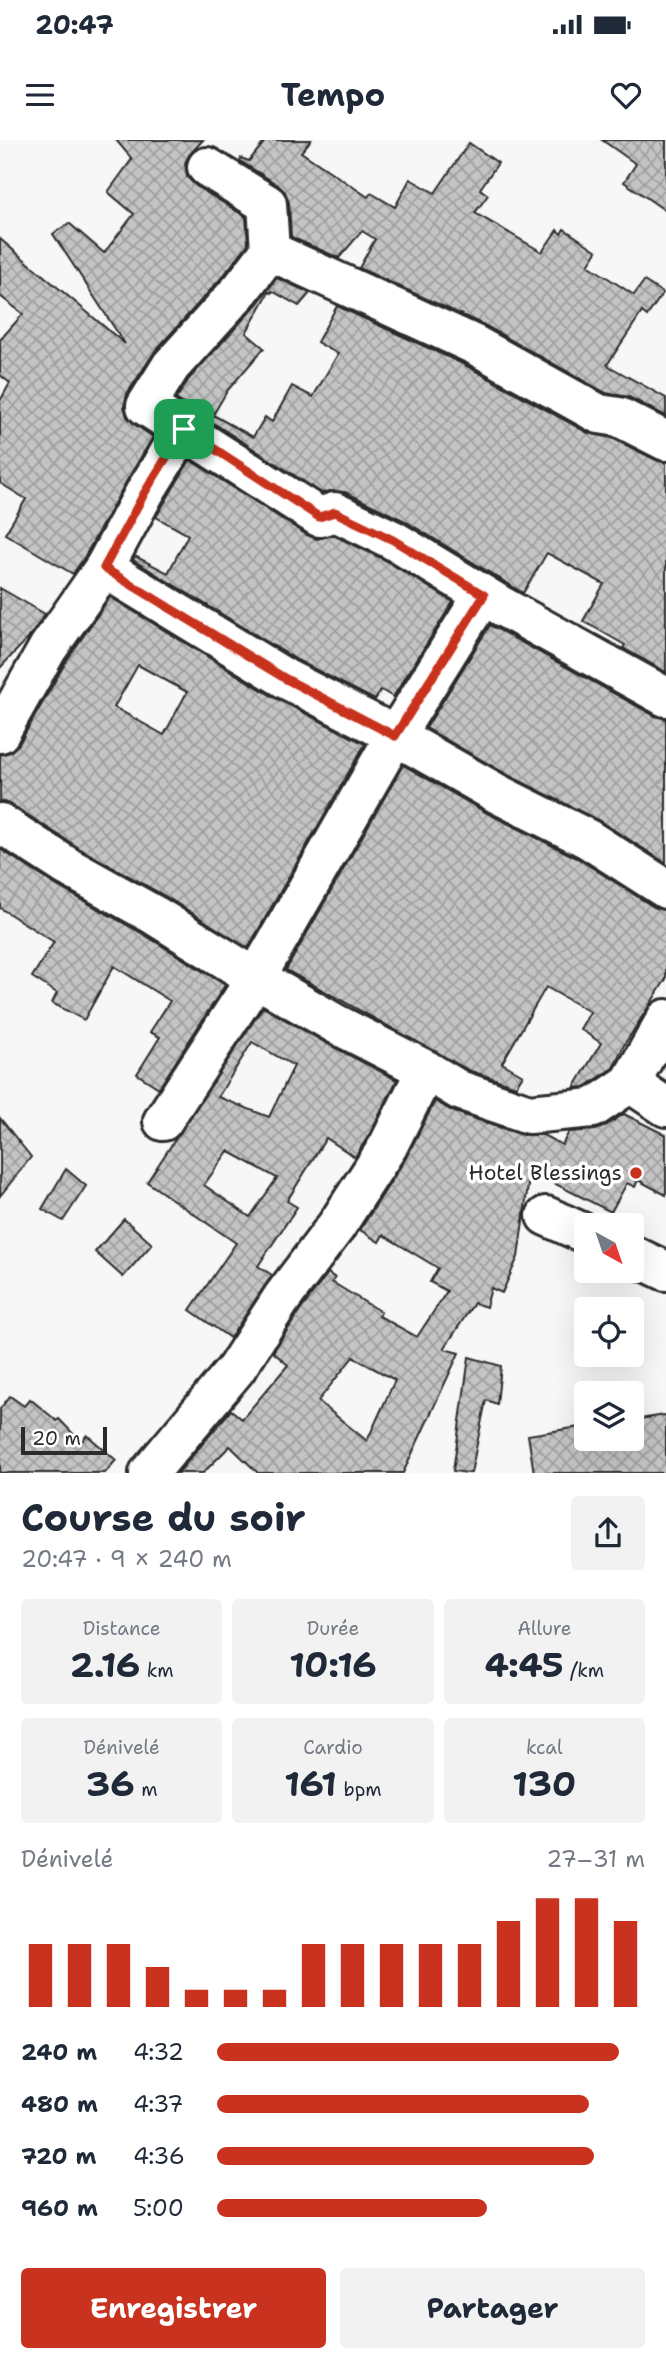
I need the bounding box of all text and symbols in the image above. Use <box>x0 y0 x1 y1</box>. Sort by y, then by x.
text: 20:47 <box>35 7 114 42</box>
text: Tempo <box>281 73 385 116</box>
icon: menu <box>21 76 59 114</box>
icon: heart <box>607 76 645 114</box>
pin <box>154 399 214 459</box>
icon: arrive <box>165 410 203 448</box>
place label: Hotel Blessings <box>469 1159 622 1187</box>
marker: Hotel Blessings <box>628 1165 644 1181</box>
north arrow <box>574 1213 644 1283</box>
map controls <box>574 1213 644 1451</box>
button: locate <box>574 1297 644 1367</box>
button: layers <box>574 1381 644 1451</box>
scale bar <box>21 1424 107 1456</box>
text: 20 m <box>32 1426 81 1451</box>
text: Course du soir <box>21 1492 306 1543</box>
button: share <box>571 1496 645 1570</box>
text: 20:47 · 9 × 240 m <box>21 1544 232 1574</box>
text: Distance <box>83 1616 161 1641</box>
text: Durée <box>307 1616 359 1641</box>
text: Allure <box>517 1616 571 1641</box>
text: 2.16 <box>70 1641 140 1688</box>
text: 10:16 <box>289 1641 377 1688</box>
text: 4:45 <box>485 1641 564 1688</box>
text: km <box>140 1658 174 1683</box>
text: /km <box>564 1658 604 1683</box>
text: Dénivelé <box>83 1735 160 1760</box>
text: Cardio <box>303 1735 363 1760</box>
text: kcal <box>526 1735 563 1760</box>
text: 36 <box>86 1760 135 1807</box>
text: 161 <box>284 1760 337 1807</box>
text: 130 <box>512 1760 576 1807</box>
text: m <box>135 1777 158 1802</box>
text: bpm <box>337 1777 382 1802</box>
text: Dénivelé <box>21 1844 113 1874</box>
text: 27–31 m <box>546 1844 645 1874</box>
text: 240 m <box>21 2037 97 2067</box>
text: 4:32 <box>133 2037 184 2067</box>
text: 480 m <box>21 2089 98 2119</box>
text: 4:37 <box>133 2089 183 2119</box>
text: 720 m <box>21 2141 97 2171</box>
text: 4:36 <box>133 2141 185 2171</box>
text: 960 m <box>21 2193 98 2223</box>
text: 5:00 <box>133 2193 184 2223</box>
button: Enregistrer <box>21 2268 326 2348</box>
button: Partager <box>340 2268 645 2348</box>

